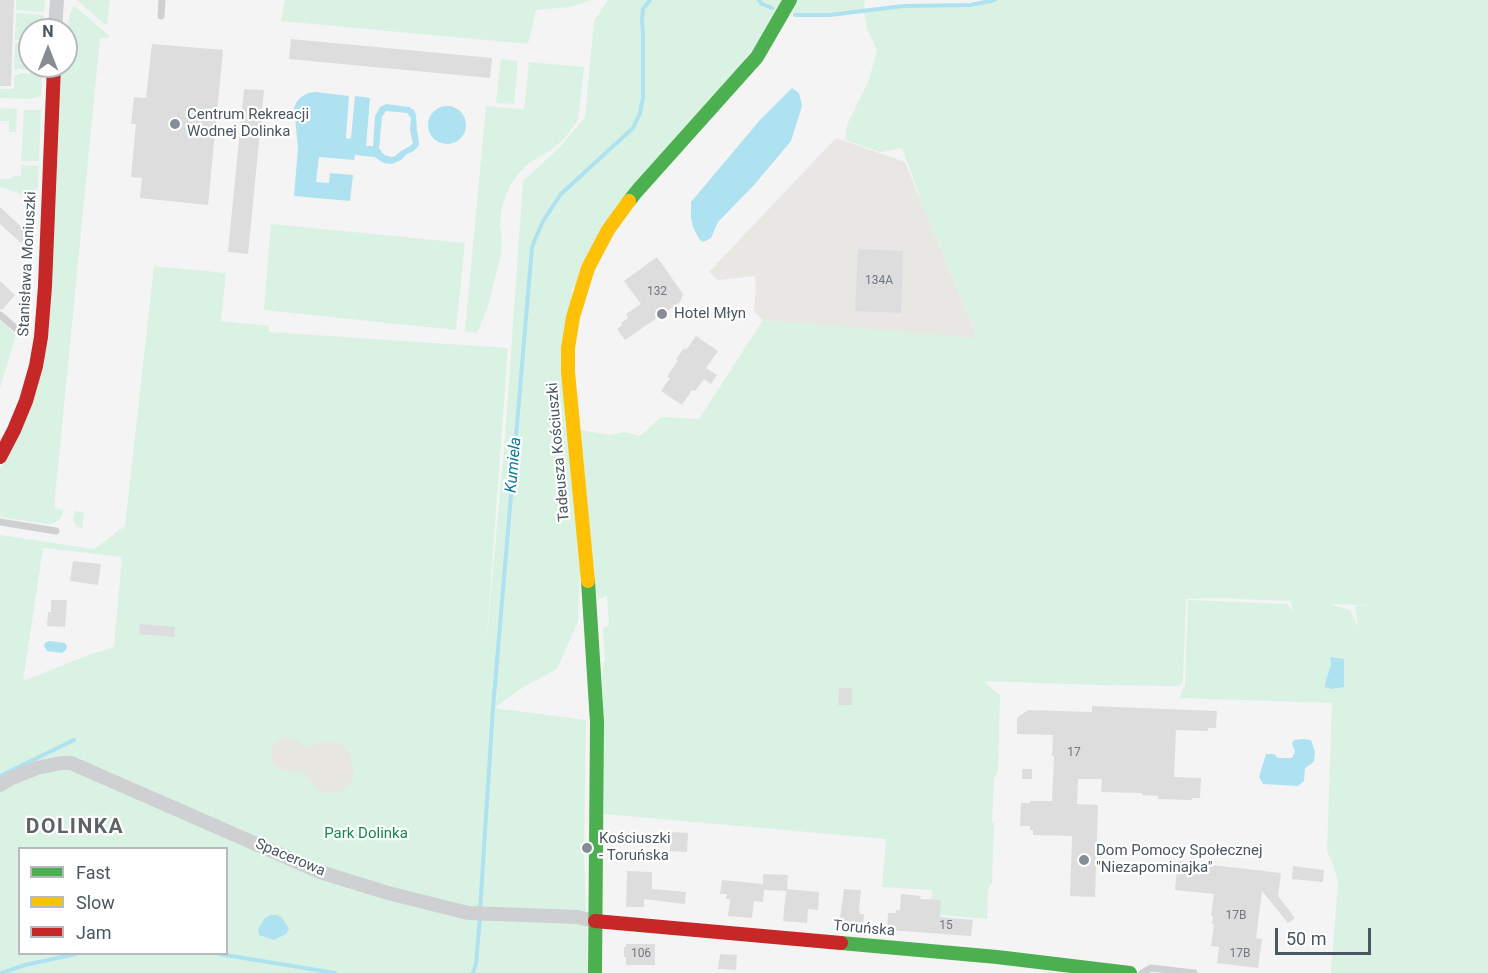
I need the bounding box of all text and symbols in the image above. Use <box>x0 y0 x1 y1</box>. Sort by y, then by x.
north arrow <box>18 18 78 78</box>
text: N <box>42 22 54 41</box>
place label: Centrum Rekreacji Wodnej Dolinka <box>187 106 309 141</box>
marker: Centrum Rekreacji Wodnej Dolinka <box>168 117 182 131</box>
street label: Stanisława Moniuszki <box>15 191 41 337</box>
house number: 134A <box>865 274 893 288</box>
house number: 132 <box>647 285 667 299</box>
place label: Hotel Młyn <box>674 305 746 323</box>
marker: Hotel Młyn <box>655 307 669 321</box>
street label: Tadeusza Kościuszki <box>544 382 574 522</box>
water label: Kumiela <box>502 436 526 494</box>
house number: 17 <box>1067 746 1081 760</box>
district label: DOLINKA <box>26 815 124 841</box>
park label: Park Dolinka <box>324 825 408 843</box>
place label: Kościuszki - Toruńska <box>599 830 671 865</box>
street label: Spacerowa <box>252 835 328 881</box>
marker: Kościuszki - Toruńska <box>580 841 594 855</box>
place label: Dom Pomocy Społecznej "Niezapominajka" <box>1096 842 1263 877</box>
legend <box>18 847 228 955</box>
marker: Dom Pomocy Społecznej "Niezapominajka" <box>1077 853 1091 867</box>
text: Fast <box>76 862 111 883</box>
text: Slow <box>76 892 115 913</box>
house number: 17B <box>1226 909 1246 923</box>
scale bar <box>1278 916 1374 954</box>
street label: Toruńska <box>832 917 896 941</box>
house number: 15 <box>939 919 953 933</box>
text: Jam <box>76 922 112 943</box>
text: 50 m <box>1286 928 1326 949</box>
house number: 106 <box>631 947 651 961</box>
house number: 17B <box>1230 947 1250 961</box>

